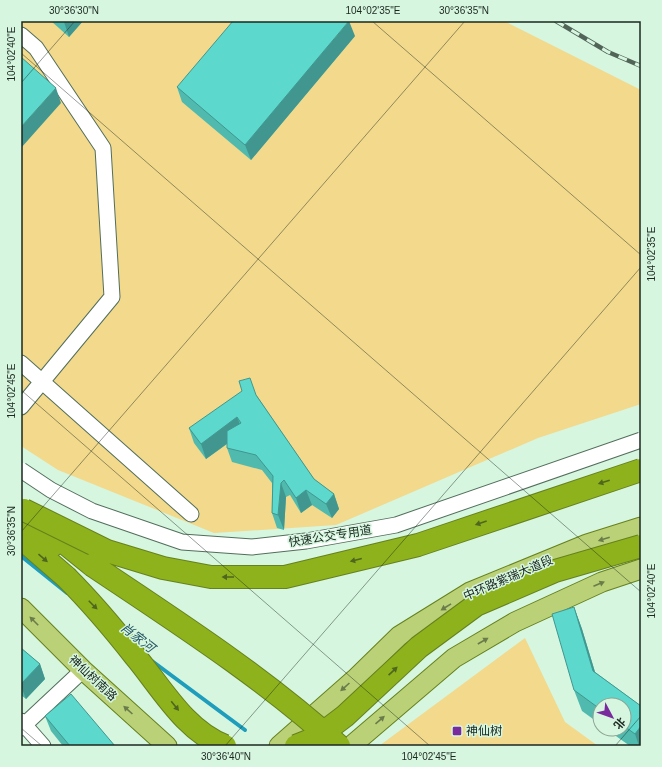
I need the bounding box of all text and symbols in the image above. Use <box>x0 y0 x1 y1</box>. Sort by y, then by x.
text: 30°36'30"N <box>49 5 99 16</box>
text: 104°02'35"E <box>345 5 401 16</box>
text: 30°36'35"N <box>439 5 489 16</box>
text: 104°02'40"E <box>6 26 17 82</box>
text: 104°02'35"E <box>646 226 657 282</box>
text: 104°02'45"E <box>6 363 17 419</box>
one-way arrow <box>597 479 609 485</box>
text: 30°36'35"N <box>6 506 17 556</box>
one-way arrow <box>474 521 486 527</box>
street label: 快速公交专用道 <box>287 523 373 549</box>
one-way arrow <box>597 536 609 542</box>
one-way arrow <box>39 553 48 562</box>
street label: 中环路紫瑞大道段 <box>461 553 555 603</box>
one-way arrow <box>350 558 362 564</box>
text: 104°02'40"E <box>646 563 657 619</box>
one-way arrow <box>221 574 234 580</box>
one-way arrow <box>594 580 606 586</box>
one-way arrow <box>88 600 98 610</box>
one-way arrow <box>440 603 452 610</box>
one-way arrow <box>29 616 39 626</box>
water label: 肖家河 <box>118 619 160 657</box>
one-way arrow <box>477 638 489 645</box>
street label: 神仙树南路 <box>66 652 120 704</box>
one-way arrow <box>388 667 397 676</box>
one-way arrow <box>340 683 351 692</box>
north arrow <box>592 697 632 737</box>
one-way arrow <box>170 701 179 712</box>
one-way arrow <box>123 706 133 715</box>
text: 北 <box>611 715 628 732</box>
one-way arrow <box>375 716 386 725</box>
place label: 神仙树 <box>466 724 502 738</box>
marker: 神仙树 <box>451 725 463 737</box>
text: 30°36'40"N <box>201 751 251 762</box>
text: 104°02'45"E <box>401 751 457 762</box>

